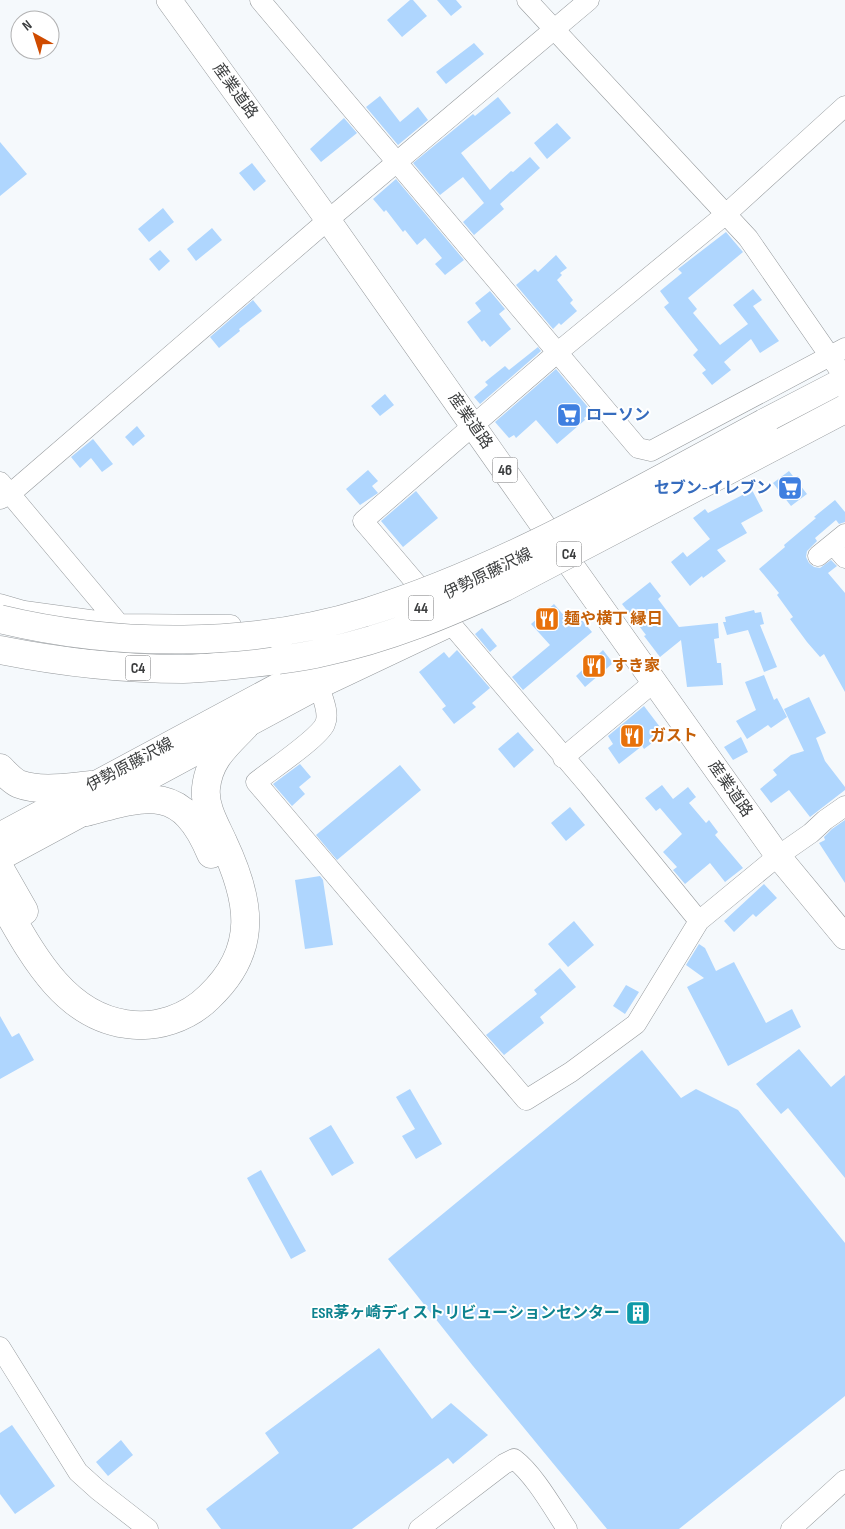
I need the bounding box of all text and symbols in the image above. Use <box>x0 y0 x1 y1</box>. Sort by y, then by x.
north arrow <box>10 10 60 60</box>
text: N <box>19 16 35 34</box>
street label: 産業道路 <box>209 60 261 122</box>
street label: 産業道路 <box>444 389 496 453</box>
supermarket icon: ローソン <box>556 402 582 428</box>
place label: ローソン <box>586 406 650 425</box>
road number: 46 <box>492 458 518 482</box>
supermarket icon: セブン-イレブン <box>777 475 803 501</box>
place label: セブン-イレブン <box>654 479 772 498</box>
road number: C4 <box>556 542 582 566</box>
street label: 伊勢原藤沢線 <box>441 544 535 604</box>
road number: 44 <box>408 596 434 620</box>
restaurant icon: 麺や横丁 縁日 <box>534 606 560 632</box>
place label: 麺や横丁 縁日 <box>564 609 663 629</box>
restaurant icon: すき家 <box>581 653 607 679</box>
road number: C4 <box>126 656 150 680</box>
place label: すき家 <box>612 657 660 676</box>
restaurant icon: ガスト <box>619 723 645 749</box>
place label: ガスト <box>650 727 698 746</box>
street label: 伊勢原藤沢線 <box>83 734 177 796</box>
street label: 産業道路 <box>704 757 756 821</box>
building icon: ESR茅ヶ崎ディストリビューションセンター <box>625 1300 651 1326</box>
place label: ESR茅ヶ崎ディストリビューションセンター <box>311 1304 620 1323</box>

